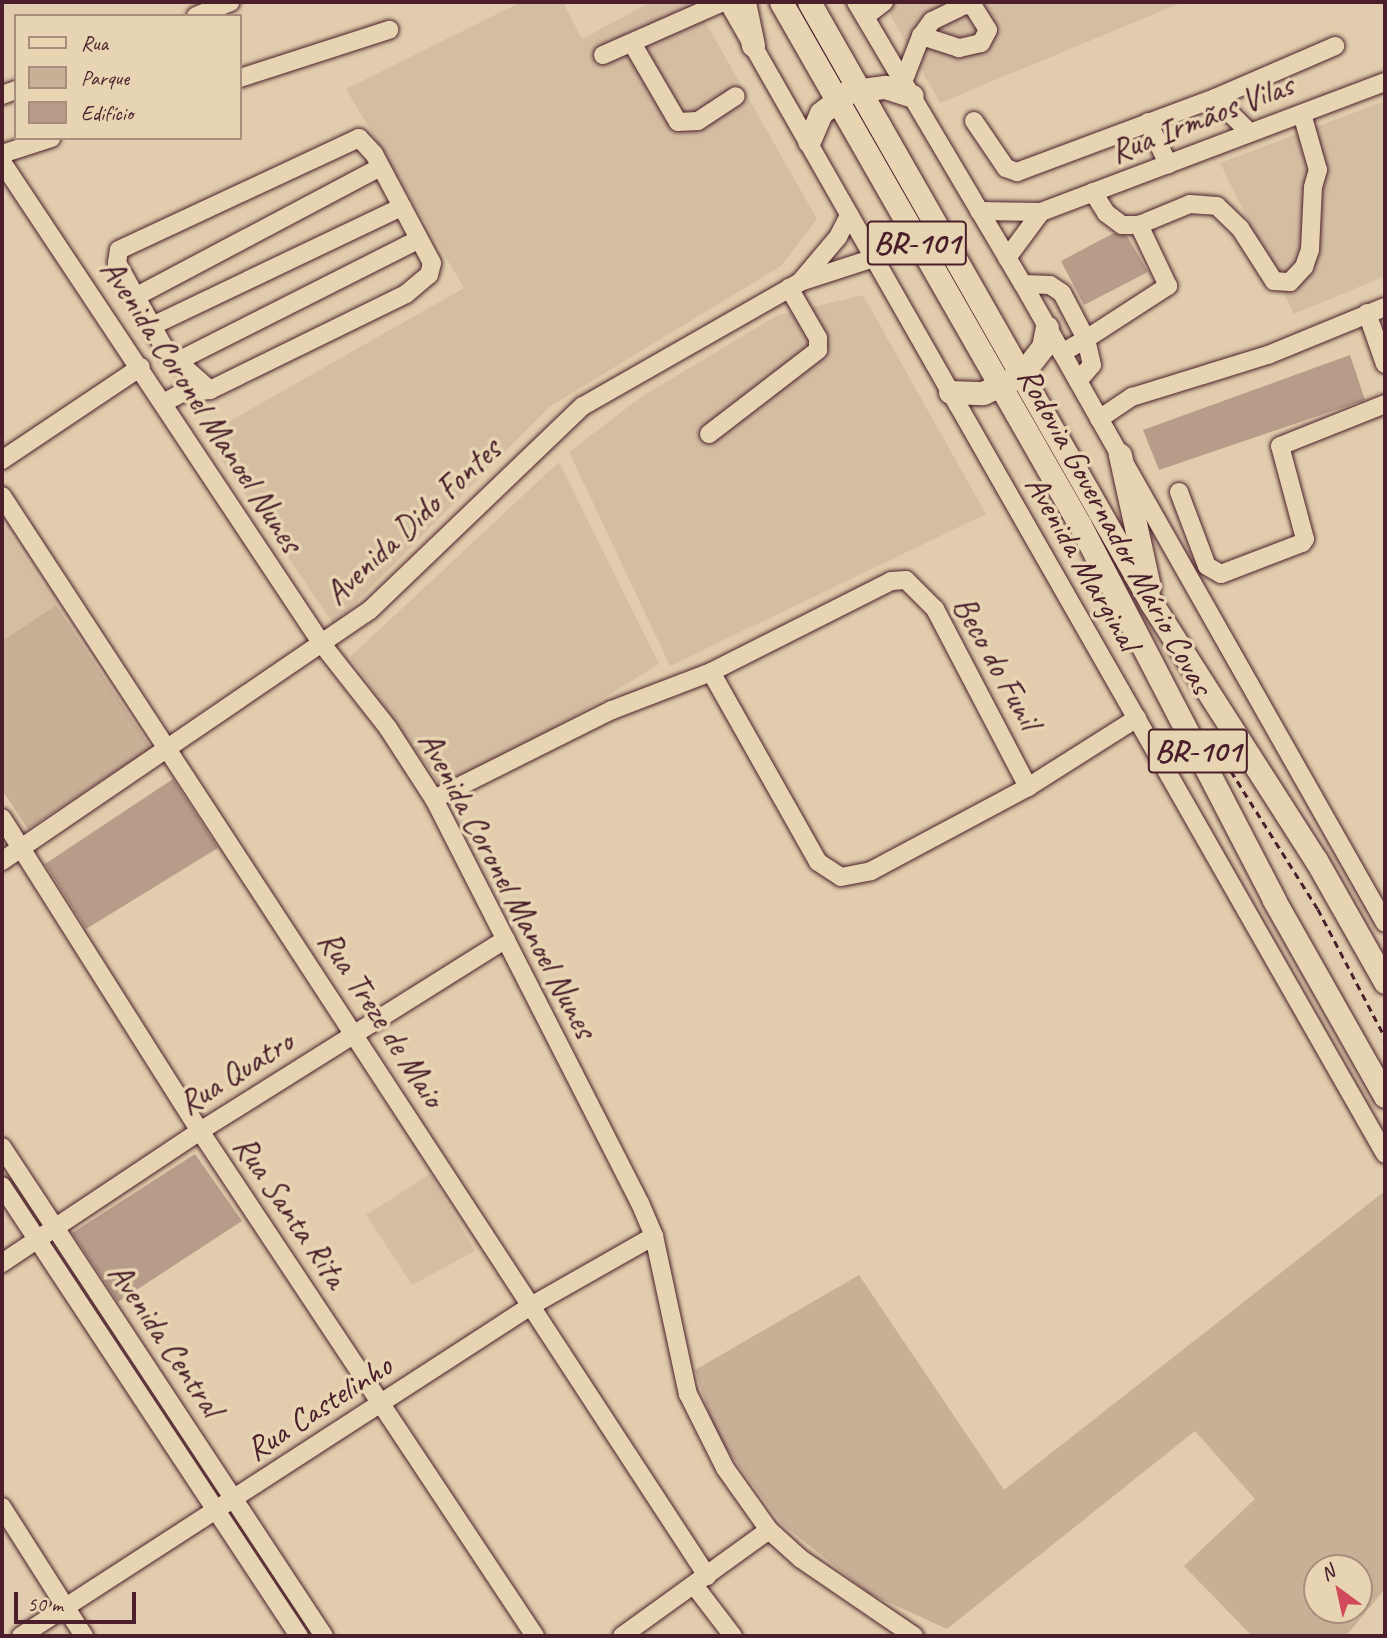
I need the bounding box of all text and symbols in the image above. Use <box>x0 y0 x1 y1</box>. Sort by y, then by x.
legend <box>14 14 242 140</box>
text: Rua <box>81 30 108 56</box>
text: Parque <box>81 65 129 91</box>
street label: Rua Irmãos Vilas <box>1105 66 1299 172</box>
text: Edifício <box>81 100 133 126</box>
road number: BR-101 <box>866 215 968 272</box>
street label: Avenida Coronel Manoel Nunes <box>91 252 311 560</box>
street label: Rodovia Governador Mário Covas <box>1009 361 1221 701</box>
street label: Avenida Dido Fontes <box>317 431 509 613</box>
street label: Avenida Marginal <box>1016 468 1148 658</box>
street label: Beco do Funil <box>943 590 1049 736</box>
road number: BR-101 <box>1147 722 1249 780</box>
street label: Avenida Coronel Manoel Nunes <box>409 725 605 1045</box>
street label: Rua Treze de Maio <box>309 923 453 1115</box>
street label: Rua Quatro <box>172 1023 300 1123</box>
street label: Rua Santa Rita <box>225 1128 355 1296</box>
street label: Avenida Central <box>99 1256 231 1424</box>
street label: Rua Castelinho <box>238 1346 400 1470</box>
north arrow <box>1303 1554 1373 1624</box>
text: N <box>1316 1560 1339 1586</box>
scale bar <box>18 1578 140 1622</box>
text: 50 m <box>27 1591 63 1617</box>

